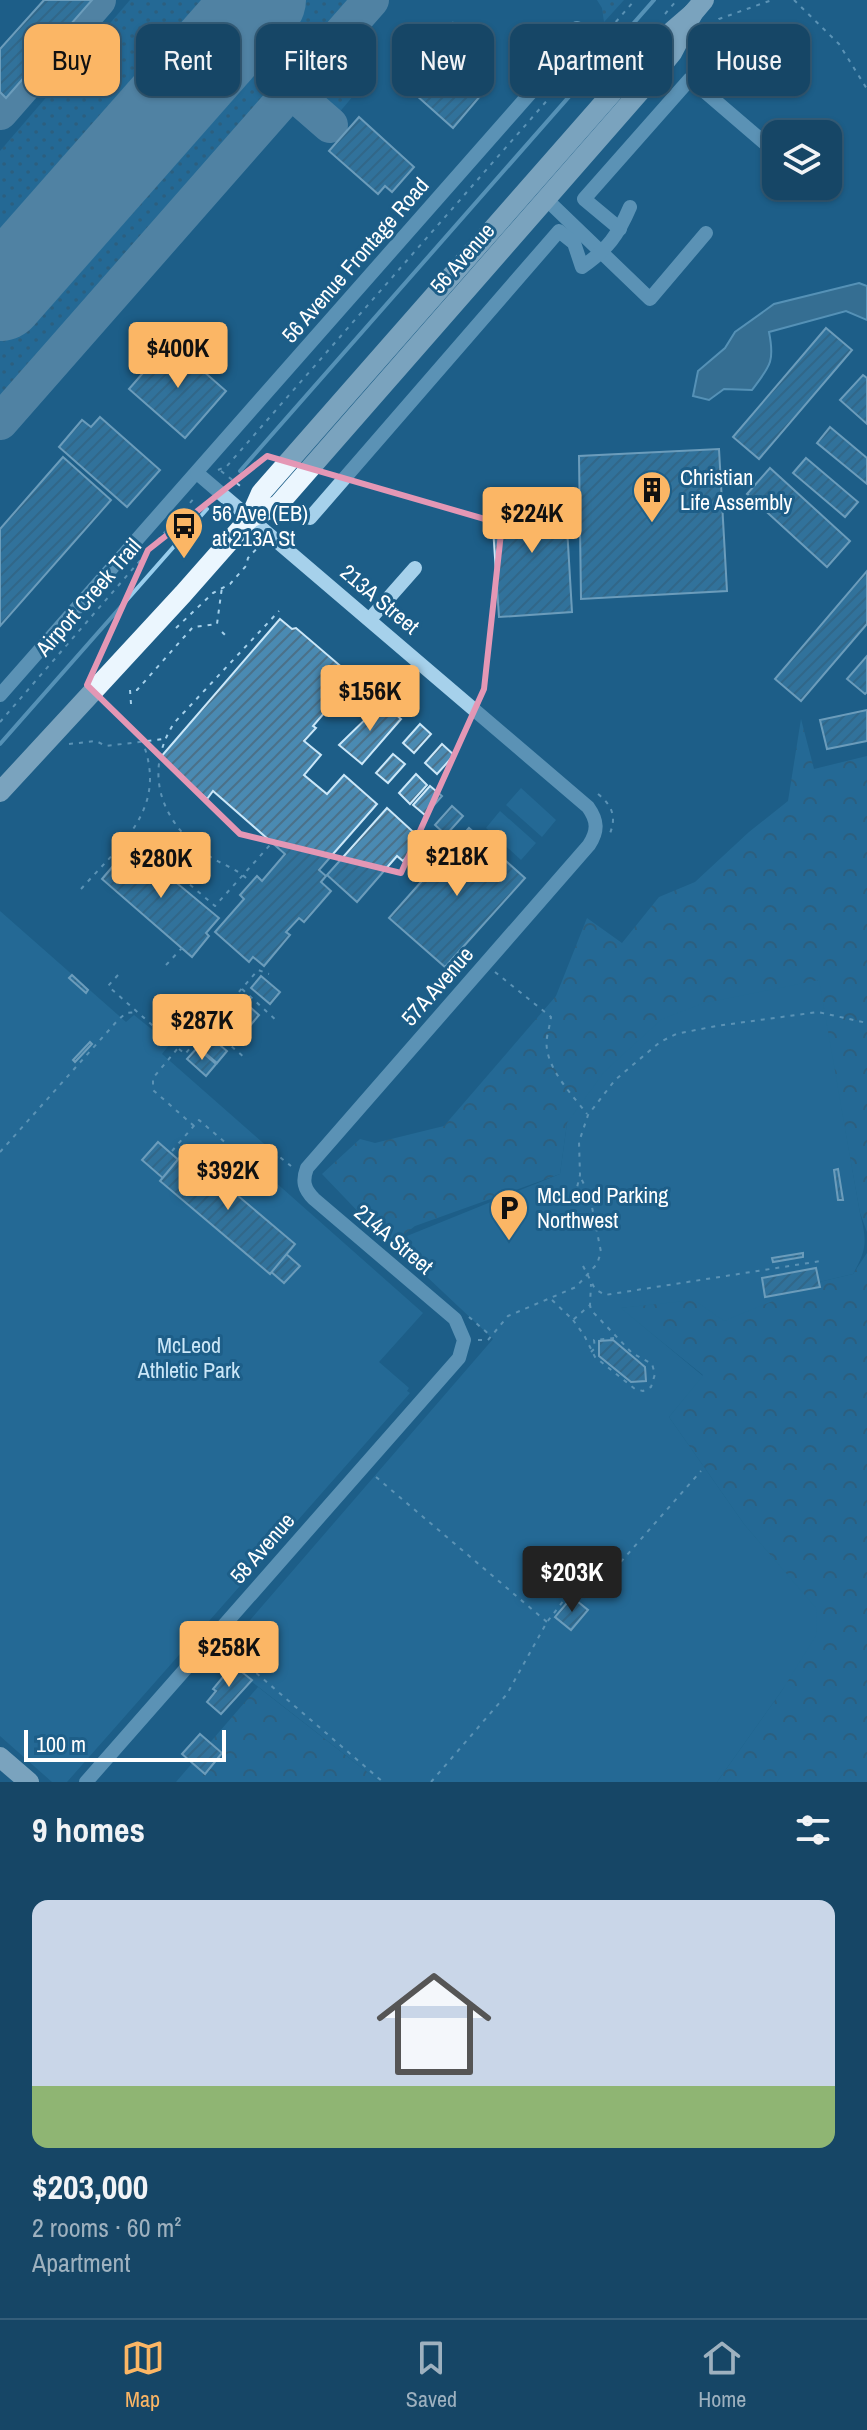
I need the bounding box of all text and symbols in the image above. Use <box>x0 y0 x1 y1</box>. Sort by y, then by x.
chip: Buy <box>24 24 120 96</box>
chip: Rent <box>136 24 240 96</box>
chip: Filters <box>256 24 376 96</box>
chip: New <box>392 24 494 96</box>
chip: Apartment <box>510 24 672 96</box>
chip: House <box>688 24 810 96</box>
map controls <box>762 120 842 200</box>
button: layers <box>762 120 842 200</box>
street label: 56 Avenue Frontage Road <box>275 171 435 349</box>
street label: 56 Avenue <box>423 216 501 300</box>
pin: $400K <box>122 322 234 390</box>
text: $400K <box>147 330 209 365</box>
place label: Christian Life Assembly <box>680 462 792 517</box>
building icon: Christian Life Assembly <box>631 469 673 524</box>
pin: $224K <box>476 487 588 555</box>
text: $224K <box>501 495 563 530</box>
place label: 56 Ave (EB) at 213A St <box>212 498 308 553</box>
bus stop icon: 56 Ave (EB) at 213A St <box>163 505 205 560</box>
street label: Airport Creek Trail <box>28 532 148 663</box>
street label: 213A Street <box>334 557 426 641</box>
pin: $156K <box>314 665 426 733</box>
text: $156K <box>339 673 401 708</box>
pin: $218K <box>401 830 513 898</box>
pin: $280K <box>105 832 217 900</box>
text: $218K <box>426 838 488 873</box>
text: $280K <box>130 840 192 875</box>
street label: 57A Avenue <box>394 940 480 1032</box>
pin: $287K <box>146 994 258 1062</box>
text: $287K <box>171 1002 233 1037</box>
pin: $392K <box>172 1144 284 1212</box>
text: $392K <box>197 1152 259 1187</box>
place label: McLeod Parking Northwest <box>537 1180 668 1235</box>
parking icon: McLeod Parking Northwest <box>488 1187 530 1242</box>
street label: 214A Street <box>348 1197 440 1281</box>
park label: McLeod Athletic Park <box>137 1330 241 1385</box>
street label: 58 Avenue <box>223 1506 301 1590</box>
pin: $203K <box>516 1546 628 1614</box>
text: $203K <box>541 1554 603 1589</box>
pin: $258K <box>173 1621 285 1689</box>
text: $258K <box>198 1629 260 1664</box>
scale bar <box>24 1726 226 1762</box>
text: 100 m <box>36 1729 86 1759</box>
text: 9 homes <box>32 1807 145 1853</box>
icon: filters <box>791 1808 835 1852</box>
icon: home <box>362 1952 506 2096</box>
text: $203,000 <box>32 2164 148 2210</box>
text: 2 rooms · 60 m² <box>32 2210 181 2245</box>
text: Apartment <box>32 2245 130 2280</box>
tab: Map <box>121 2336 165 2414</box>
tab: Saved <box>406 2336 457 2414</box>
tab: Home <box>698 2336 746 2414</box>

